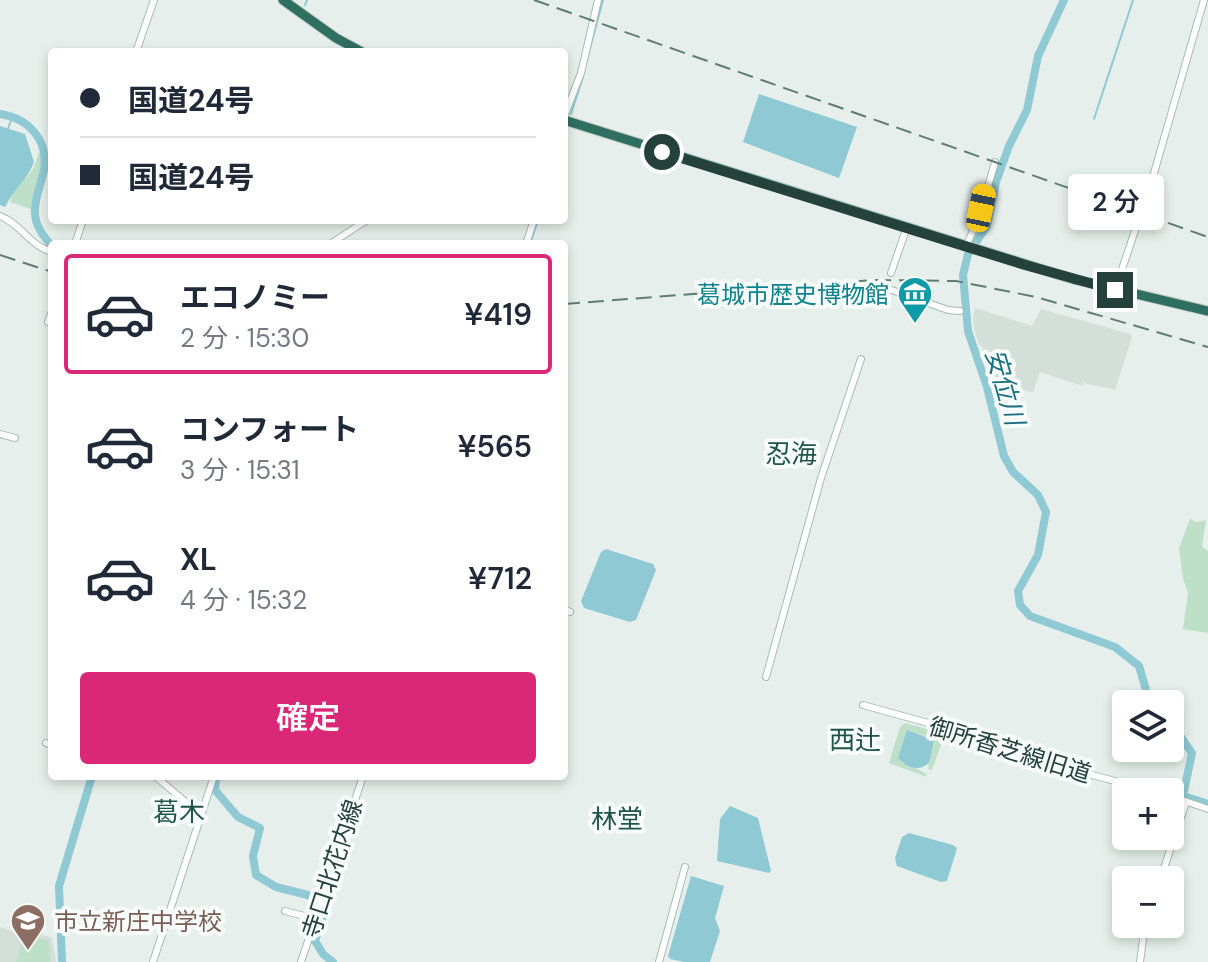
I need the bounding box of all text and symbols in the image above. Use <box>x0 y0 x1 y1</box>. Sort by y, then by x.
text: 国道24号 <box>128 81 255 120</box>
route start <box>644 134 680 170</box>
text: 国道24号 <box>128 158 255 197</box>
callout: 2 分 <box>1067 174 1163 230</box>
car <box>964 182 998 234</box>
text: 2 分 <box>1092 185 1140 219</box>
route end <box>1097 272 1133 308</box>
museum icon: 葛城市歴史博物館 <box>896 275 934 325</box>
icon: car <box>84 278 156 350</box>
text: エコノミー <box>180 278 330 317</box>
place label: 葛城市歴史博物館 <box>697 279 889 310</box>
text: ¥419 <box>464 295 532 334</box>
text: 2 分 · 15:30 <box>180 321 309 355</box>
water label: 安位川 <box>978 345 1033 432</box>
icon: car <box>84 410 156 482</box>
text: コンフォート <box>180 410 359 449</box>
text: ¥565 <box>457 427 532 466</box>
district label: 忍海 <box>765 437 817 471</box>
text: 3 分 · 15:31 <box>180 453 300 487</box>
text: XL <box>180 540 217 579</box>
icon: car <box>84 542 156 614</box>
text: ¥712 <box>468 559 532 598</box>
text: 4 分 · 15:32 <box>180 583 307 617</box>
button: 確定 <box>80 672 536 764</box>
map controls <box>1112 690 1184 938</box>
button: layers <box>1112 690 1184 762</box>
street label: 御所香芝線旧道 <box>925 711 1095 789</box>
district label: 西辻 <box>829 723 881 757</box>
button: + <box>1112 778 1184 850</box>
district label: 葛木 <box>153 795 205 829</box>
street label: 寺口北花内線 <box>295 796 369 942</box>
district label: 林堂 <box>591 802 643 836</box>
button: − <box>1112 866 1184 938</box>
school or university icon: 市立新庄中学校 <box>9 902 47 952</box>
place label: 市立新庄中学校 <box>54 906 222 937</box>

